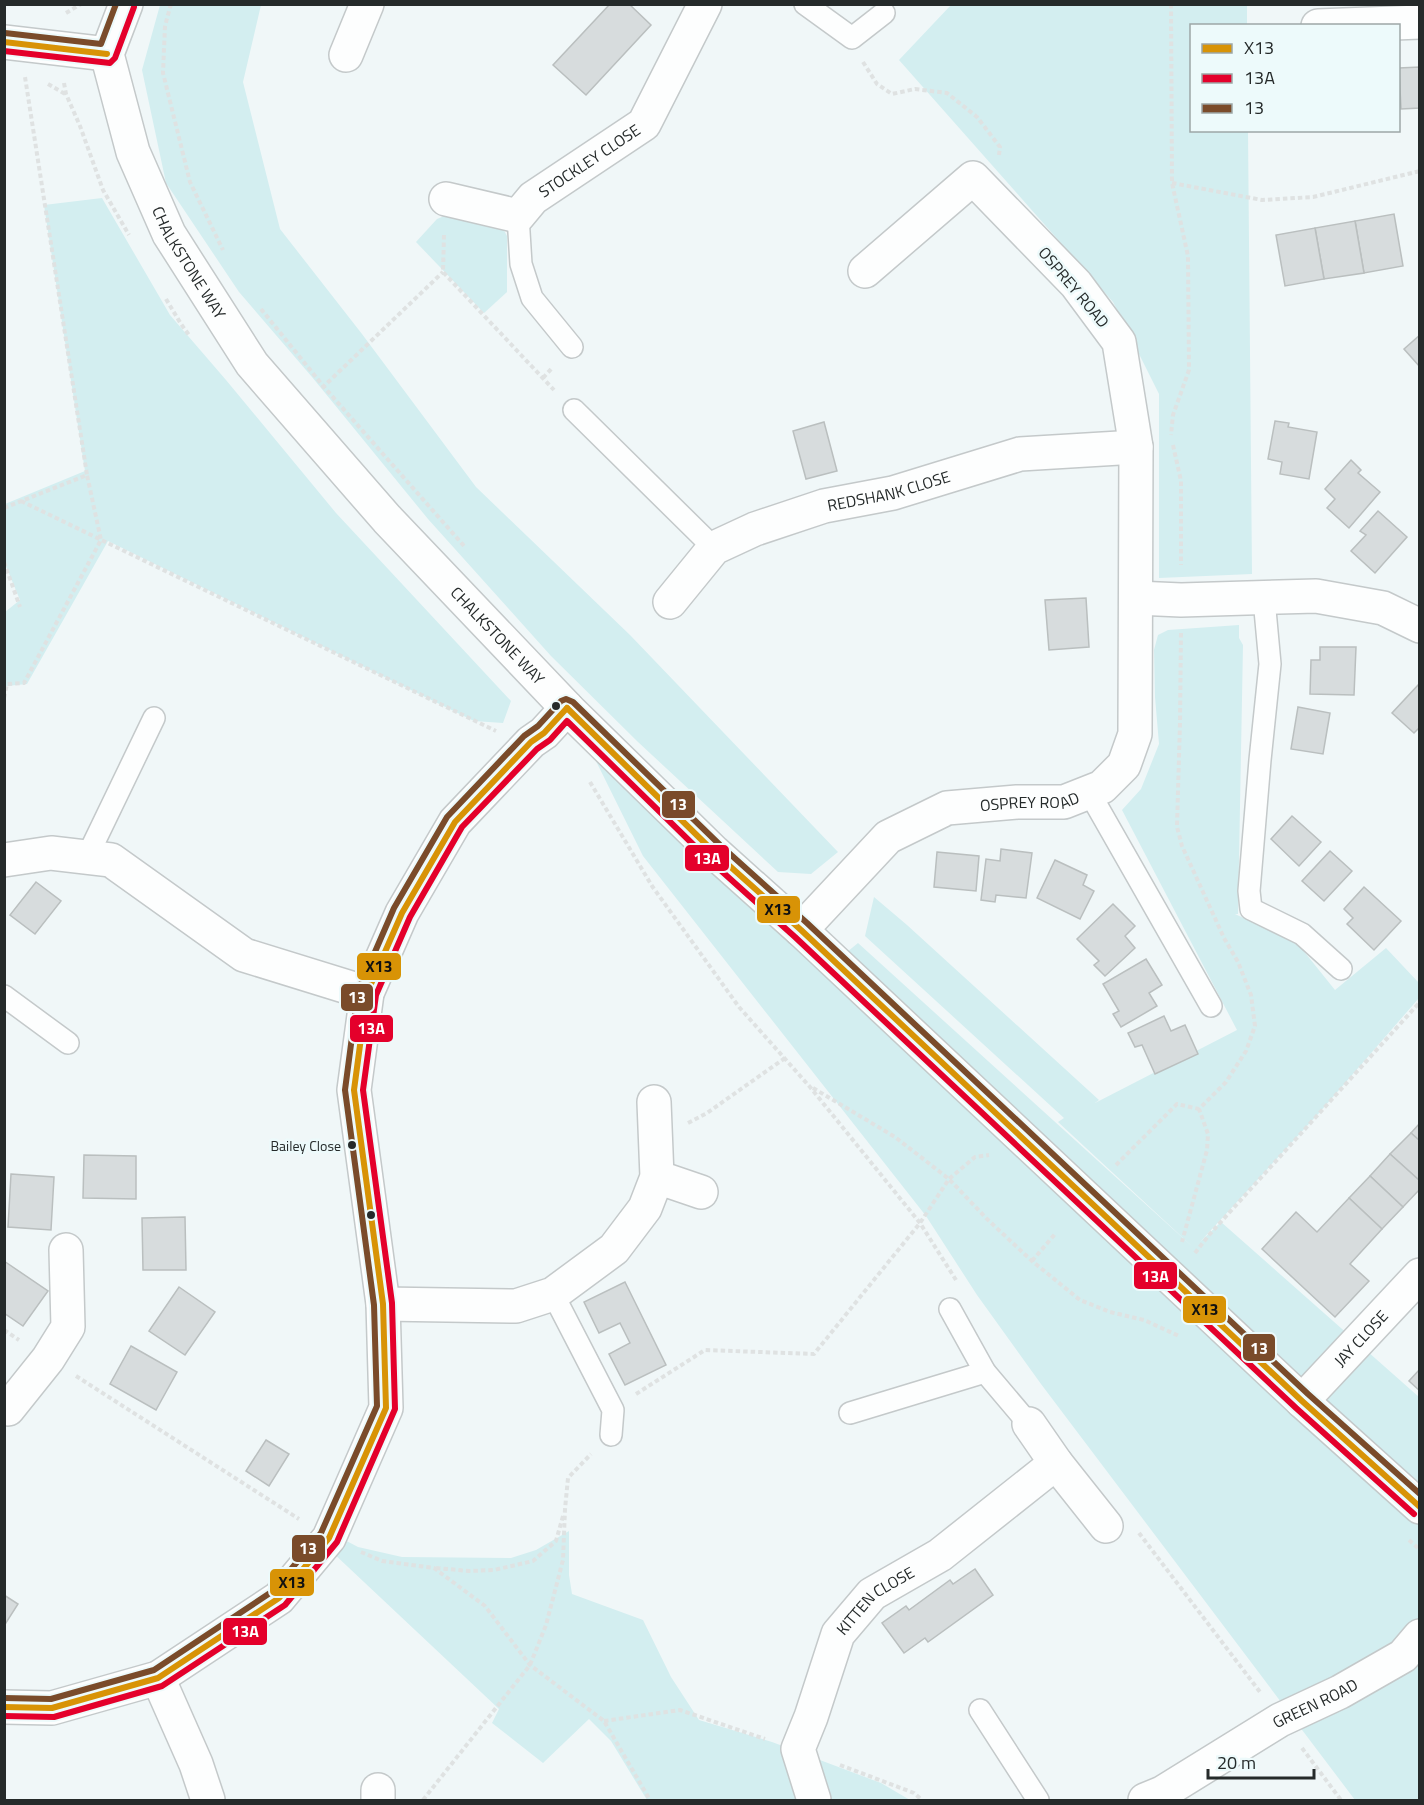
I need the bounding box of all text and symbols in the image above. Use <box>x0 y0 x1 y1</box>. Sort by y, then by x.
legend <box>1190 24 1400 132</box>
text: X13 <box>1244 34 1274 61</box>
text: 13A <box>1244 64 1275 91</box>
text: 13 <box>1244 94 1264 121</box>
street label: STOCKLEY CLOSE <box>533 118 645 203</box>
street label: CHALKSTONE WAY <box>146 202 232 324</box>
street label: OSPREY ROAD <box>1033 241 1115 333</box>
street label: REDSHANK CLOSE <box>825 464 953 517</box>
street label: CHALKSTONE WAY <box>445 581 551 690</box>
unlabelled marker <box>550 700 562 712</box>
street label: OSPREY ROAD <box>979 785 1083 817</box>
line badge: 13 <box>661 790 696 819</box>
text: 13 <box>669 792 687 816</box>
line badge: 13A <box>684 844 730 872</box>
text: 13A <box>693 846 721 870</box>
line badge: X13 <box>756 895 801 924</box>
text: X13 <box>764 897 792 921</box>
line badge: X13 <box>356 952 402 981</box>
text: X13 <box>365 954 393 978</box>
line badge: 13 <box>340 983 374 1012</box>
text: 13 <box>348 985 366 1009</box>
line badge: 13A <box>349 1014 394 1043</box>
text: 13A <box>357 1016 385 1040</box>
place label: Bailey Close <box>270 1135 341 1156</box>
marker: Bailey Close <box>346 1139 358 1151</box>
unlabelled marker <box>365 1209 377 1221</box>
line badge: 13A <box>1133 1261 1178 1290</box>
text: 13A <box>1141 1264 1169 1288</box>
line badge: X13 <box>1182 1295 1227 1324</box>
text: X13 <box>1191 1297 1219 1321</box>
street label: JAY CLOSE <box>1328 1304 1393 1372</box>
line badge: 13 <box>1242 1333 1276 1362</box>
text: 13 <box>1250 1336 1268 1360</box>
line badge: 13 <box>291 1534 326 1563</box>
text: 13 <box>299 1536 317 1560</box>
street label: KITTEN CLOSE <box>830 1560 919 1640</box>
line badge: X13 <box>269 1568 315 1597</box>
text: X13 <box>278 1570 306 1594</box>
line badge: 13A <box>222 1617 268 1646</box>
text: 13A <box>231 1619 259 1643</box>
street label: GREEN ROAD <box>1268 1672 1362 1734</box>
scale bar <box>1208 1742 1314 1780</box>
text: 20 m <box>1217 1749 1256 1776</box>

